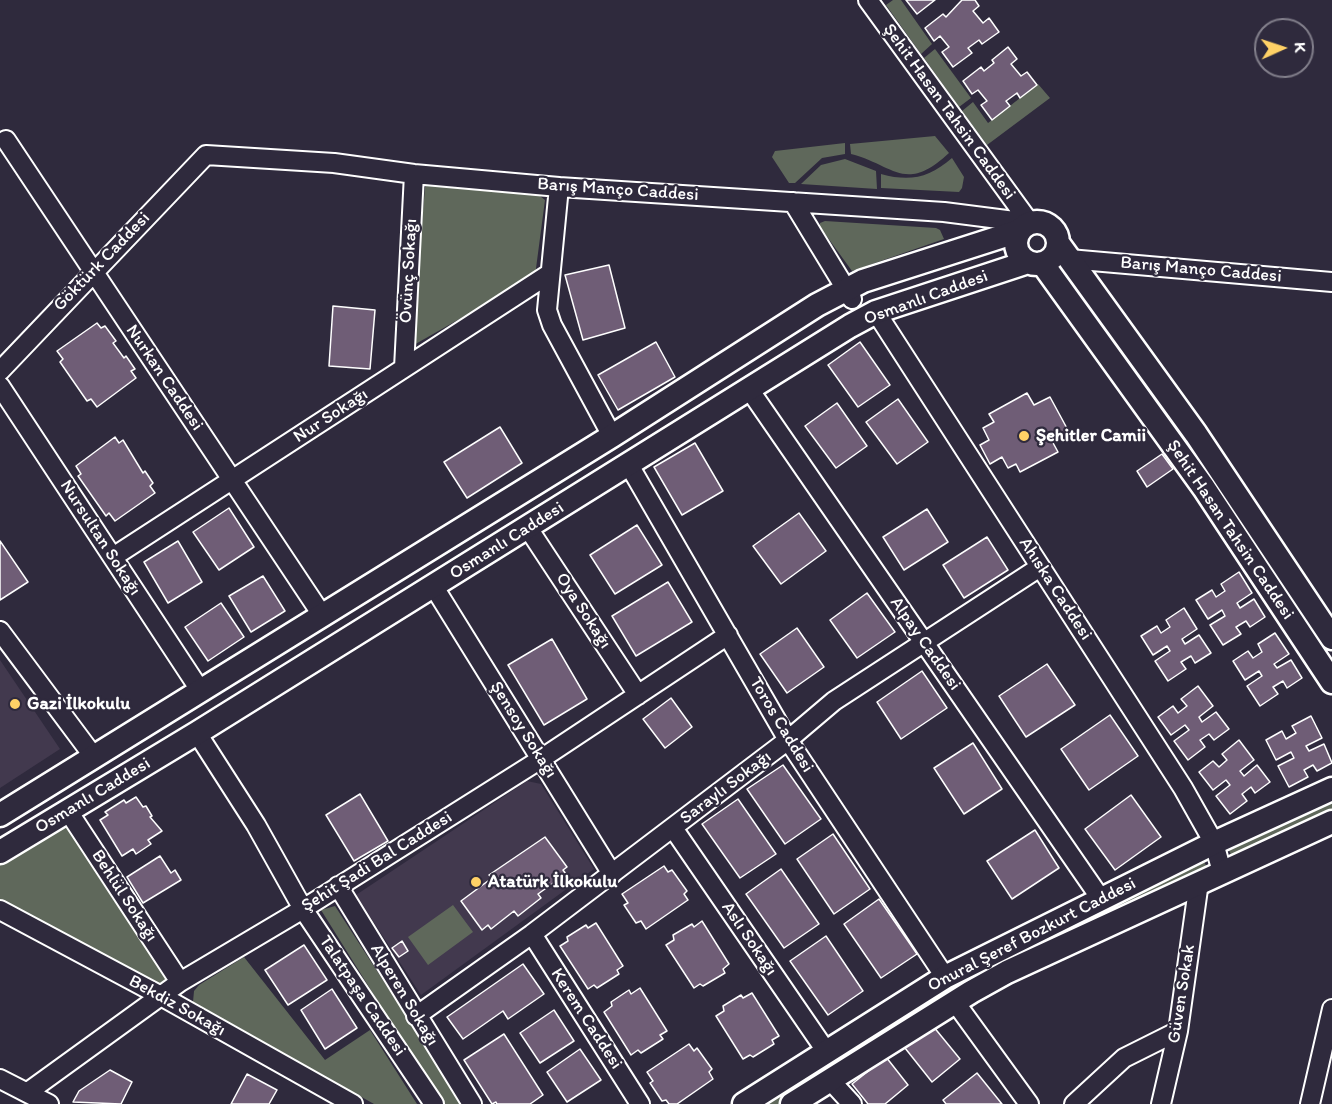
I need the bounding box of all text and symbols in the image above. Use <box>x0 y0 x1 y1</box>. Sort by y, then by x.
north arrow <box>1254 18 1314 78</box>
street label: Şehit Hasan Tahsin Caddesi <box>878 20 1020 204</box>
text: K <box>1291 42 1310 53</box>
street label: Barış Manço Caddesi <box>536 174 700 206</box>
street label: Göktürk Caddesi <box>49 208 155 316</box>
street label: Övünç Sokağı <box>395 218 423 324</box>
street label: Barış Manço Caddesi <box>1119 252 1283 288</box>
street label: Osmanlı Caddesi <box>861 266 991 330</box>
street label: Nurkan Caddesi <box>121 321 207 435</box>
street label: Nur Sokağı <box>290 384 372 448</box>
place label: Şehitler Camii <box>1036 425 1146 447</box>
marker: Şehitler Camii <box>1017 429 1031 443</box>
street label: Şehit Hasan Tahsin Caddesi <box>1162 436 1298 624</box>
street label: Nursultan Sokağı <box>55 476 145 600</box>
street label: Osmanlı Caddesi <box>446 497 568 585</box>
street label: Ahıska Caddesi <box>1014 534 1096 644</box>
street label: Oya Sokağı <box>551 569 615 653</box>
street label: Alpay Caddesi <box>885 593 965 695</box>
street label: Toros Caddesi <box>744 673 818 777</box>
street label: Şensoy Sokağı <box>485 678 561 782</box>
place label: Gazi İlkokulu <box>27 693 130 715</box>
marker: Gazi İlkokulu <box>8 697 22 711</box>
street label: Saraylı Sokağı <box>676 747 776 829</box>
street label: Osmanlı Caddesi <box>31 753 155 839</box>
street label: Şehit Şadi Bal Caddesi <box>298 807 456 917</box>
street label: Behlül Sokağı <box>86 846 162 946</box>
place label: Atatürk İlkokulu <box>488 871 617 893</box>
street label: Onural Şeref Bozkurt Caddesi <box>924 873 1140 997</box>
marker: Atatürk İlkokulu <box>469 875 483 889</box>
street label: Aslı Sokağı <box>716 898 782 980</box>
street label: Talatpaşa Caddesi <box>314 932 410 1060</box>
street label: Alperen Sokağı <box>365 940 443 1050</box>
street label: Güven Sokak <box>1164 943 1200 1045</box>
street label: Kerem Caddesi <box>545 964 627 1074</box>
street label: Bekdiz Sokağı <box>125 970 229 1042</box>

